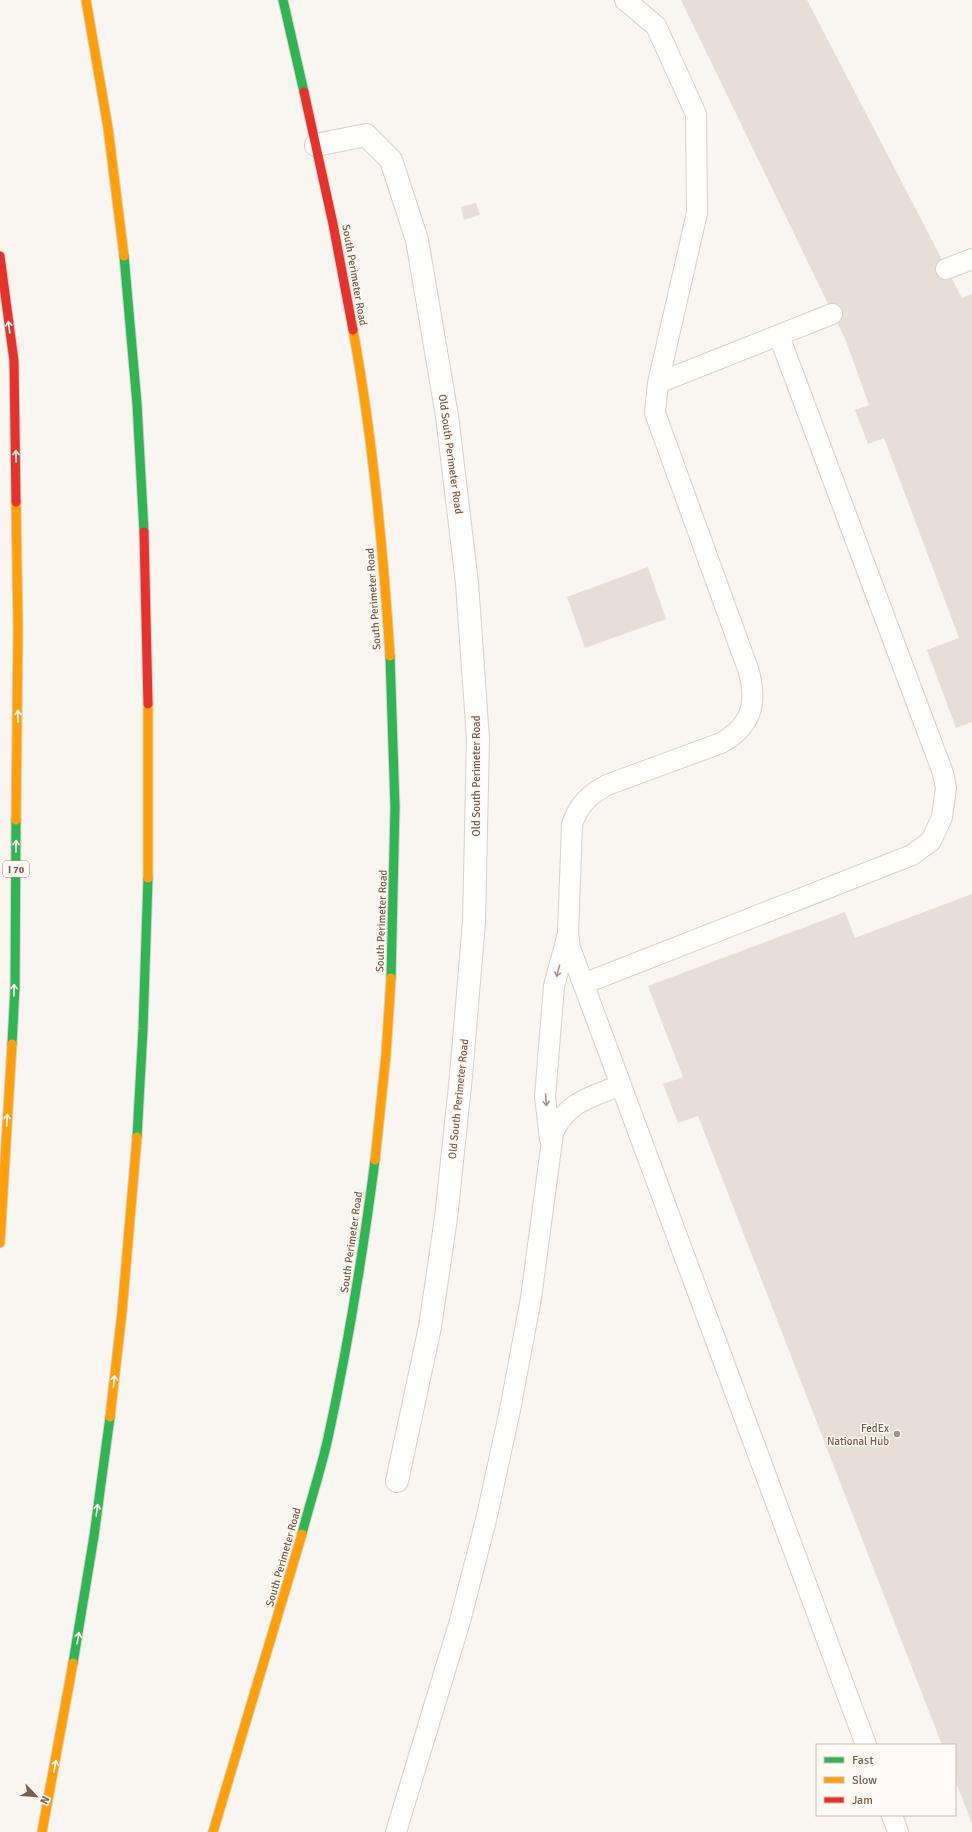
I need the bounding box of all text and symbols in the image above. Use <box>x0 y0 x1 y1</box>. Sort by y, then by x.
street label: South Perimeter Road <box>339 224 370 327</box>
one-way arrow <box>5 321 13 334</box>
street label: Old South Perimeter Road <box>436 393 465 515</box>
one-way arrow <box>12 450 20 463</box>
street label: South Perimeter Road <box>363 547 384 650</box>
one-way arrow <box>14 710 22 723</box>
street label: Old South Perimeter Road <box>470 715 483 836</box>
one-way arrow <box>12 840 20 853</box>
road number: I 70 <box>3 861 29 877</box>
street label: South Perimeter Road <box>373 869 390 972</box>
one-way arrow <box>554 964 562 977</box>
one-way arrow <box>11 984 18 997</box>
street label: Old South Perimeter Road <box>446 1038 471 1160</box>
one-way arrow <box>542 1093 549 1106</box>
one-way arrow <box>4 1114 11 1127</box>
street label: South Perimeter Road <box>338 1190 365 1294</box>
one-way arrow <box>110 1375 118 1388</box>
place label: FedEx National Hub <box>827 1422 889 1448</box>
marker: FedEx National Hub <box>892 1429 902 1439</box>
one-way arrow <box>93 1504 101 1517</box>
street label: South Perimeter Road <box>263 1506 304 1608</box>
one-way arrow <box>75 1632 83 1645</box>
legend <box>816 1744 956 1816</box>
text: Fast <box>852 1753 873 1768</box>
one-way arrow <box>52 1760 60 1773</box>
text: Slow <box>852 1773 877 1788</box>
north arrow <box>16 1776 56 1816</box>
text: Jam <box>852 1793 873 1808</box>
text: N <box>37 1794 52 1806</box>

